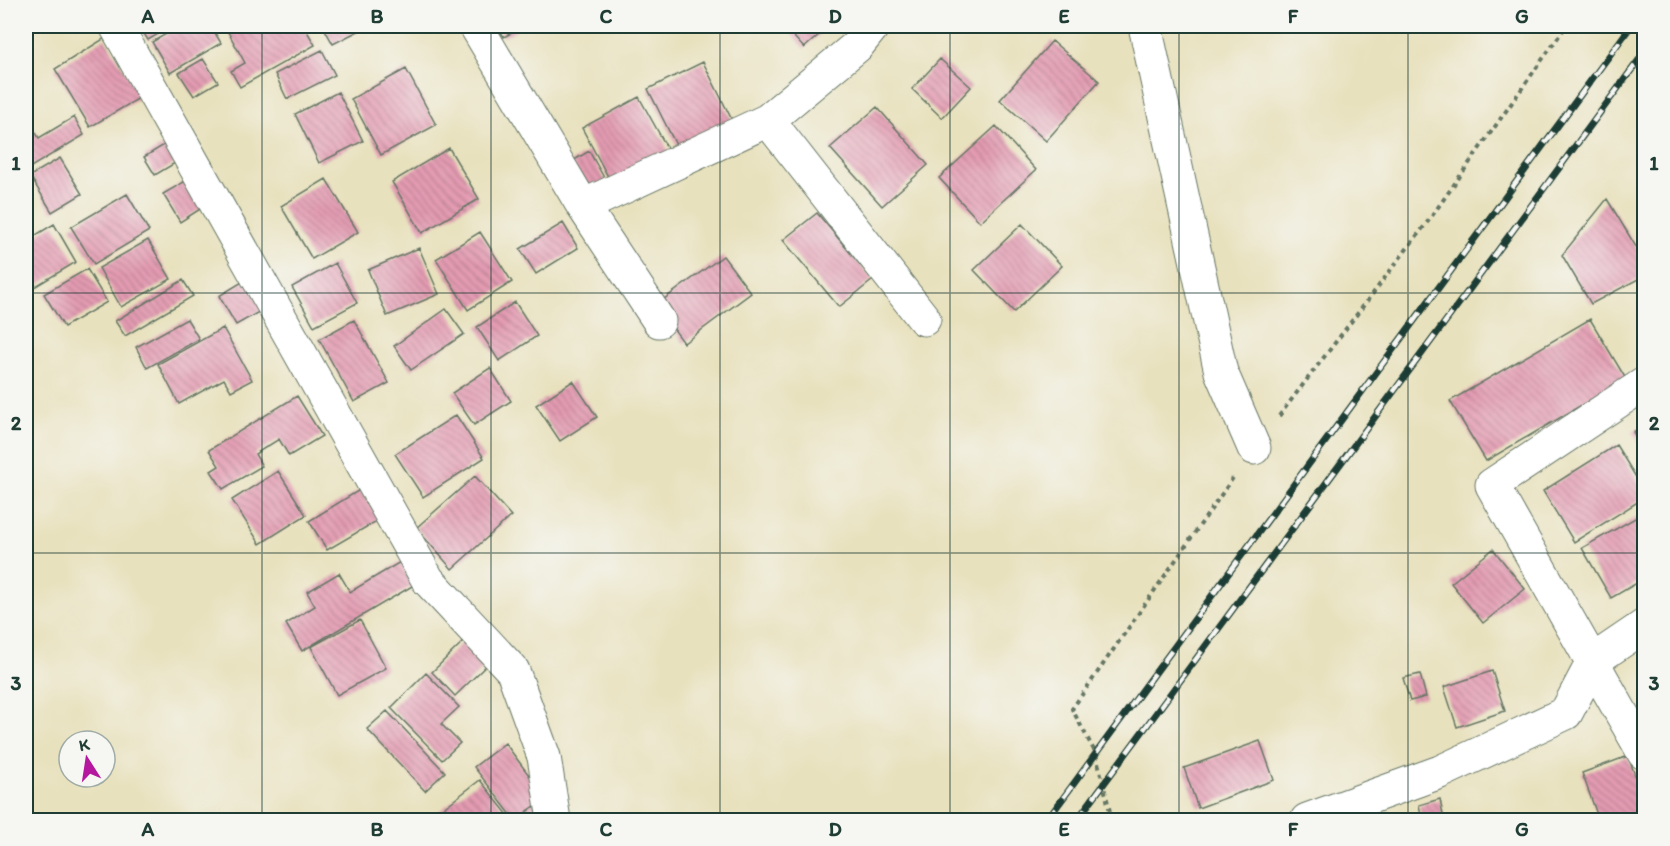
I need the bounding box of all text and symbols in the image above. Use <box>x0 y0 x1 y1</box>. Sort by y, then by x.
text: A <box>141 4 155 28</box>
text: B <box>371 4 384 28</box>
text: C <box>600 4 613 28</box>
text: D <box>828 4 842 28</box>
text: E <box>1058 4 1070 28</box>
text: F <box>1288 4 1299 28</box>
text: G <box>1515 4 1529 28</box>
text: 1 <box>11 151 21 175</box>
text: 1 <box>1649 151 1659 175</box>
text: 2 <box>11 411 22 435</box>
text: 2 <box>1649 411 1660 435</box>
text: 3 <box>11 671 22 695</box>
text: 3 <box>1649 671 1660 695</box>
north arrow <box>57 729 117 789</box>
text: K <box>77 734 92 755</box>
text: A <box>141 817 155 841</box>
text: B <box>371 817 384 841</box>
text: C <box>600 817 613 841</box>
text: D <box>828 817 842 841</box>
text: E <box>1058 817 1070 841</box>
text: F <box>1288 817 1299 841</box>
text: G <box>1515 817 1529 841</box>

